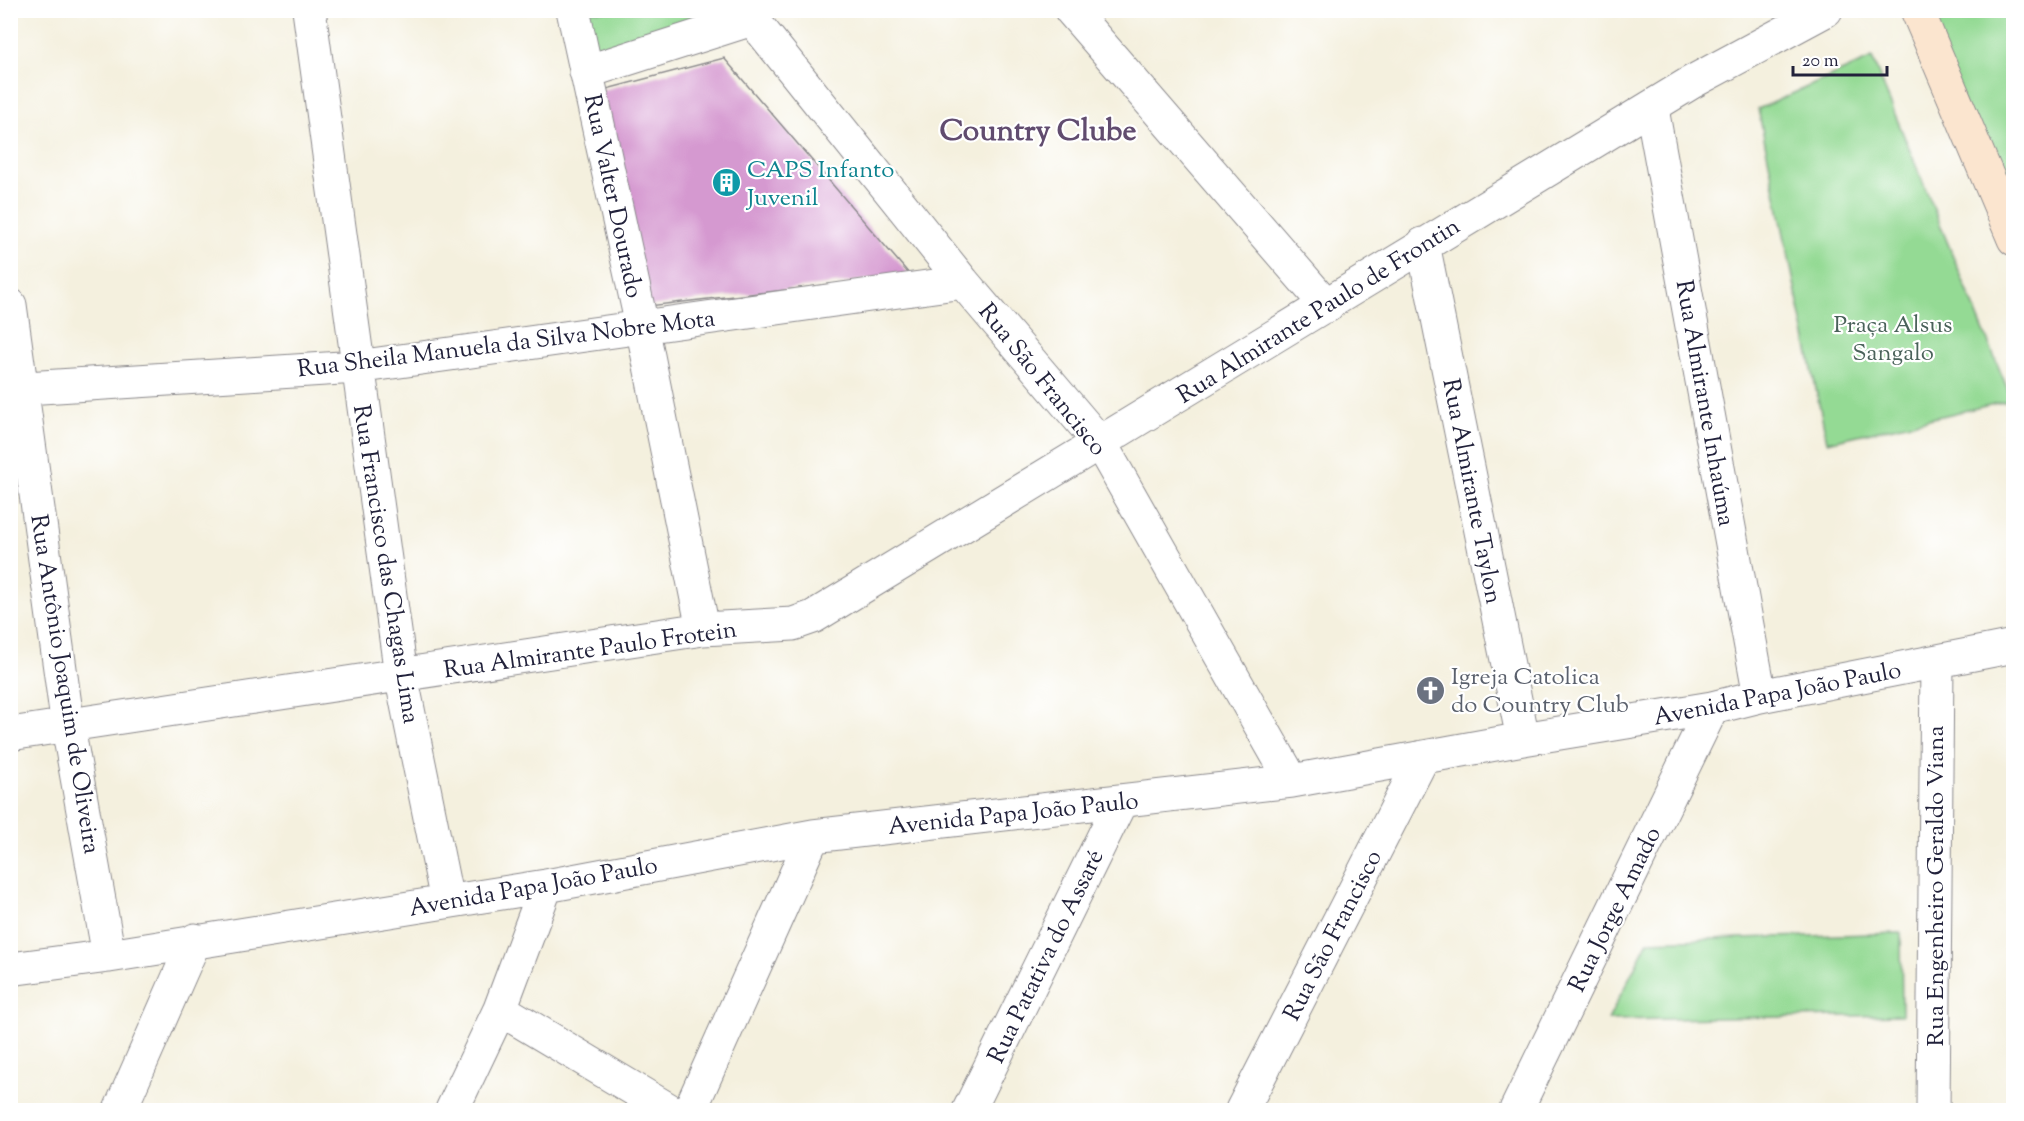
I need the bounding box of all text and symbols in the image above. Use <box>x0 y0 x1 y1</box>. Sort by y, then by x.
scale bar <box>1793 39 1888 77</box>
text: 20 m <box>1802 49 1839 75</box>
street label: Rua Valter Dourado <box>574 91 650 302</box>
district label: Country Clube <box>940 111 1136 154</box>
place label: CAPS Infanto Juvenil <box>745 154 894 216</box>
building icon: CAPS Infanto Juvenil <box>710 167 742 199</box>
street label: Rua Almirante Paulo de Frontin <box>1171 210 1467 413</box>
street label: Rua Almirante Inhaúma <box>1666 278 1742 529</box>
street label: Rua São Francisco <box>969 297 1114 464</box>
street label: Rua Sheila Manuela da Silva Nobre Mota <box>295 302 717 387</box>
park label: Praça Alsus Sangalo <box>1834 309 1952 371</box>
street label: Rua Almirante Taylon <box>1433 376 1510 607</box>
street label: Rua Francisco das Chagas Lima <box>343 402 427 726</box>
street label: Rua Antônio Joaquim de Oliveira <box>20 512 108 857</box>
street label: Rua Almirante Paulo Frotein <box>442 614 739 688</box>
street label: Avenida Papa João Paulo <box>1651 654 1904 736</box>
place label: Igreja Catolica do Country Club <box>1451 661 1629 723</box>
church icon: Igreja Catolica do Country Club <box>1414 674 1446 706</box>
street label: Rua Engenheiro Geraldo Viana <box>1920 726 1954 1046</box>
street label: Avenida Papa João Paulo <box>886 785 1140 845</box>
street label: Rua Jorge Amado <box>1561 822 1671 998</box>
street label: Rua Patativa do Assaré <box>980 844 1113 1070</box>
street label: Rua São Francisco <box>1276 845 1392 1027</box>
street label: Avenida Papa João Paulo <box>406 849 660 927</box>

